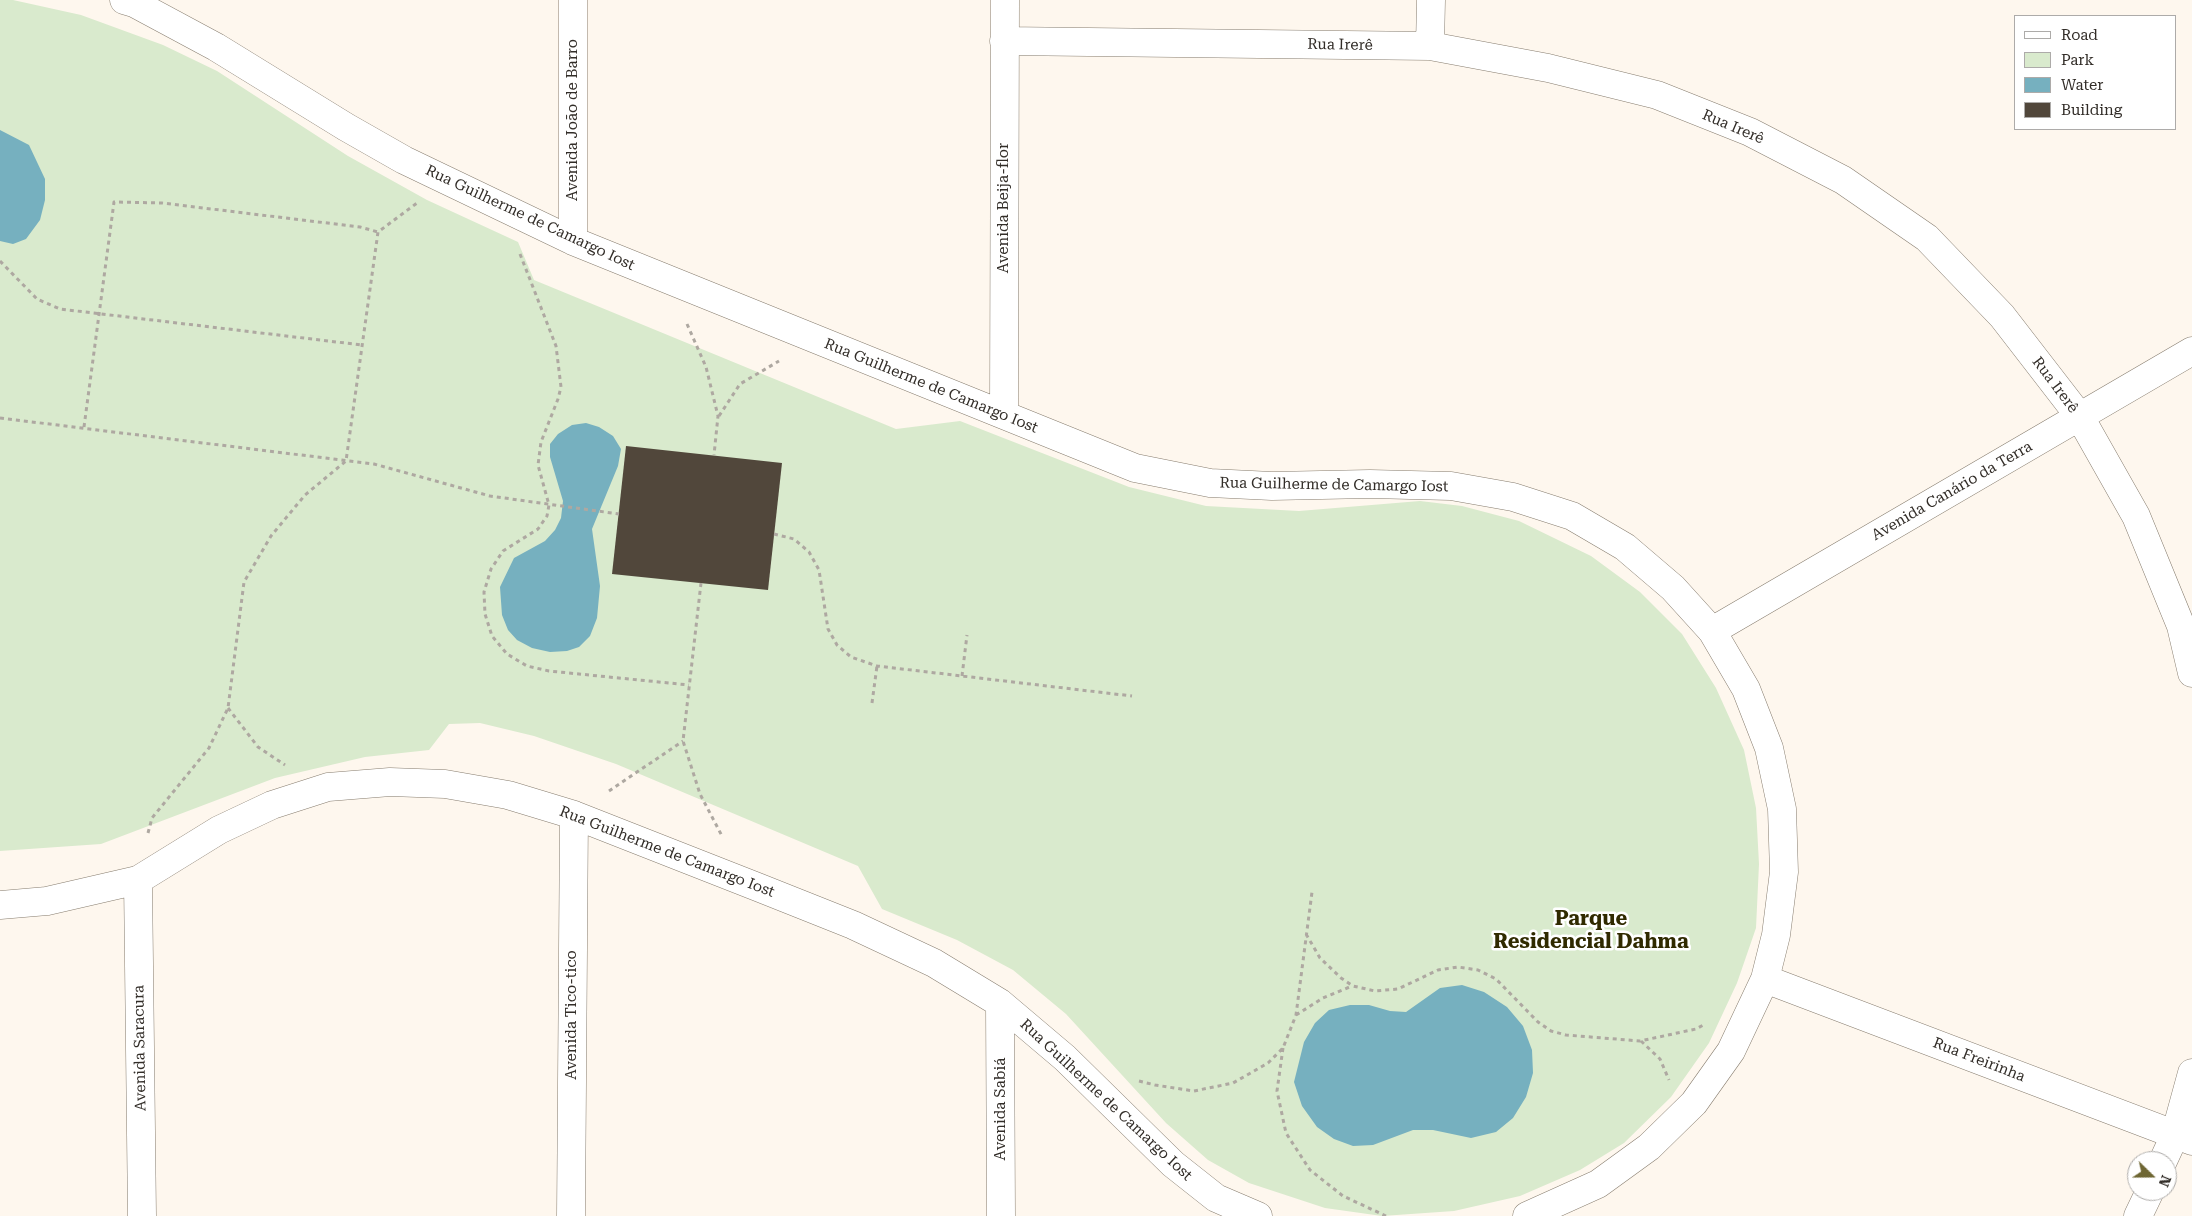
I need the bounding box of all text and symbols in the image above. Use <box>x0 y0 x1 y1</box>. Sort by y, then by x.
legend <box>2014 15 2177 130</box>
text: Road <box>2061 26 2098 44</box>
street label: Rua Irerê <box>1307 35 1373 55</box>
street label: Avenida João de Barro <box>564 39 582 201</box>
text: Park <box>2061 51 2094 69</box>
text: Water <box>2061 76 2103 94</box>
text: Building <box>2061 101 2122 119</box>
street label: Rua Irerê <box>1699 106 1767 148</box>
street label: Avenida Beija-flor <box>995 143 1013 273</box>
street label: Rua Guilherme de Camargo Iost <box>422 161 638 275</box>
street label: Rua Guilherme de Camargo Iost <box>822 335 1040 437</box>
street label: Rua Irerê <box>2028 353 2082 417</box>
street label: Avenida Canário da Terra <box>1868 438 2036 544</box>
street label: Rua Guilherme de Camargo Iost <box>1219 474 1449 496</box>
street label: Rua Guilherme de Camargo Iost <box>557 803 777 901</box>
district label: Parque Residencial Dahma <box>1493 907 1689 954</box>
street label: Avenida Tico-tico <box>563 950 581 1080</box>
street label: Avenida Saracura <box>130 985 150 1111</box>
street label: Rua Guilherme de Camargo Iost <box>1016 1015 1196 1185</box>
street label: Rua Freirinha <box>1930 1034 2028 1086</box>
street label: Avenida Sabiá <box>992 1058 1010 1160</box>
north arrow <box>2127 1151 2177 1201</box>
text: N <box>2156 1173 2174 1189</box>

